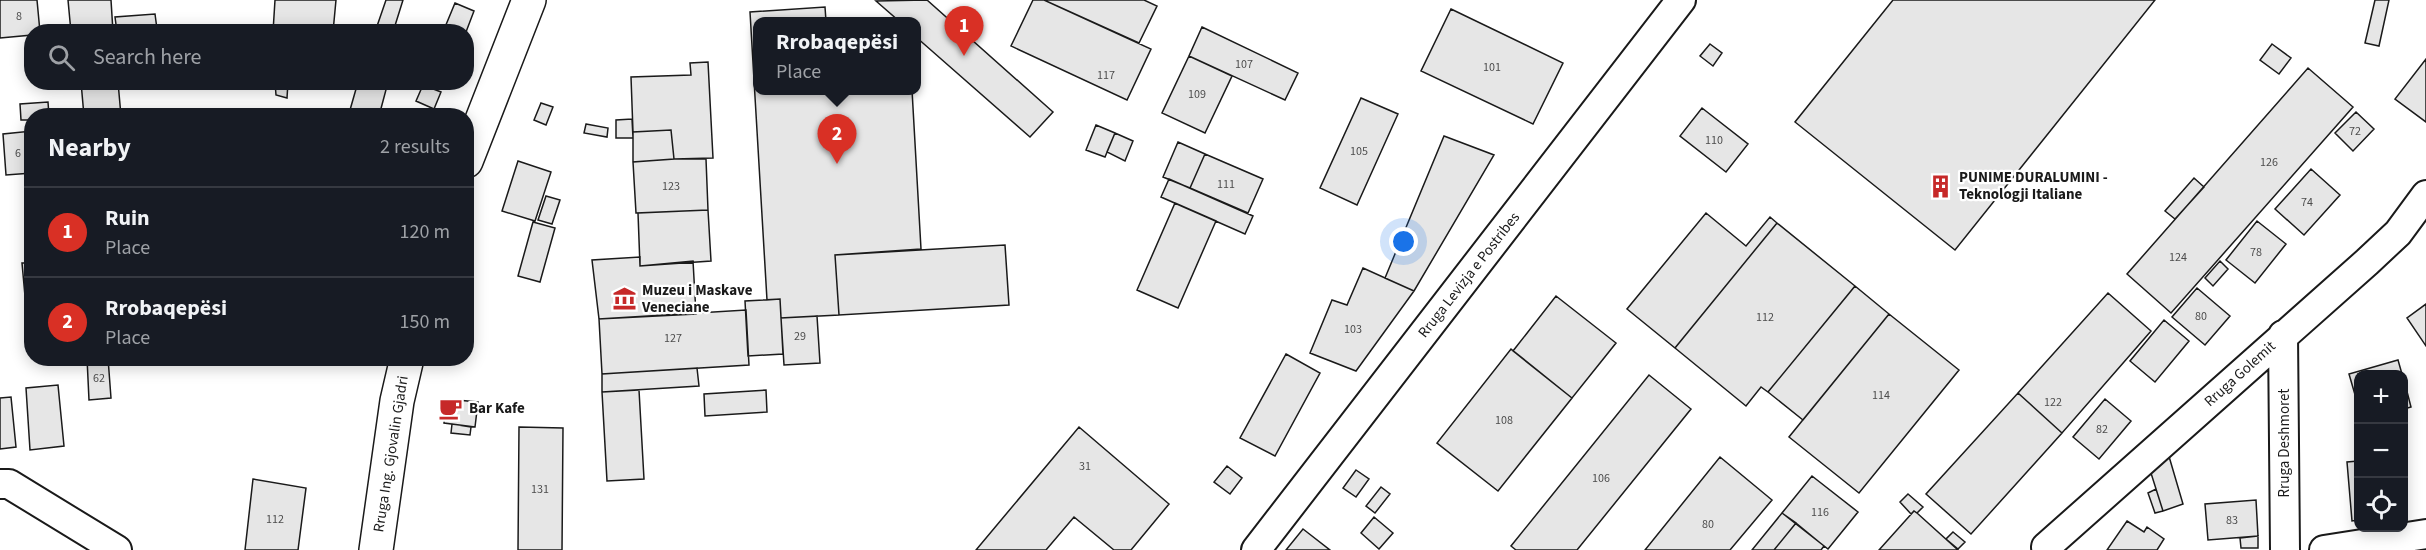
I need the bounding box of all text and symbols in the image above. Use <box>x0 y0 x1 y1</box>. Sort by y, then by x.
pin: 1 <box>944 7 984 56</box>
house number: 8 <box>16 8 22 25</box>
popup <box>753 17 921 95</box>
search box <box>24 24 474 90</box>
text: Rrobaqepësi <box>776 26 898 58</box>
icon: search <box>45 41 78 74</box>
text: Search here <box>93 41 201 73</box>
house number: 107 <box>1235 56 1253 73</box>
text: Place <box>776 58 821 86</box>
house number: 101 <box>1483 59 1501 76</box>
house number: 117 <box>1097 67 1115 84</box>
house number: 109 <box>1188 86 1206 103</box>
pin: 2 <box>818 114 856 164</box>
house number: 72 <box>2349 123 2361 140</box>
text: Nearby <box>48 129 131 166</box>
house number: 110 <box>1705 132 1723 149</box>
text: 2 results <box>380 133 450 161</box>
house number: 105 <box>1350 143 1368 160</box>
house number: 6 <box>15 145 21 162</box>
house number: 126 <box>2260 154 2278 171</box>
place label: PUNIME DURALUMINI - Teknologji Italiane <box>1959 167 2108 205</box>
building icon: PUNIME DURALUMINI - Teknologji Italiane <box>1928 173 1954 199</box>
house number: 111 <box>1217 176 1235 193</box>
house number: 123 <box>662 178 680 195</box>
house number: 74 <box>2301 194 2313 211</box>
text: Ruin <box>105 202 150 234</box>
street label: Rruga Levizja e Postribes <box>1413 208 1525 342</box>
text: 1 <box>62 218 73 246</box>
text: 120 m <box>400 218 450 246</box>
your location <box>1389 227 1418 256</box>
text: Place <box>105 234 150 262</box>
house number: 78 <box>2250 244 2262 261</box>
house number: 124 <box>2169 249 2187 266</box>
place label: Muzeu i Maskave Veneciane <box>641 280 753 318</box>
museum icon: Muzeu i Maskave Veneciane <box>611 286 637 312</box>
text: Rrobaqepësi <box>105 292 227 324</box>
text: 2 <box>62 308 73 336</box>
text: 150 m <box>400 308 450 336</box>
house number: 80 <box>2195 308 2207 325</box>
house number: 112 <box>1756 309 1774 326</box>
house number: 103 <box>1344 321 1362 338</box>
text: Place <box>105 324 150 352</box>
house number: 29 <box>794 328 806 345</box>
house number: 127 <box>664 330 682 347</box>
street label: Rruga Golemit <box>2200 336 2280 412</box>
house number: 62 <box>93 370 105 387</box>
map controls <box>2354 370 2408 532</box>
button: + <box>2354 370 2408 424</box>
street label: Rruga Ing. Gjovalin Gjadri <box>368 374 414 534</box>
house number: 114 <box>1872 387 1890 404</box>
street label: Rruga Deshmoret <box>2274 389 2295 497</box>
house number: 122 <box>2044 394 2062 411</box>
cafe icon: Bar Kafe <box>438 395 464 421</box>
place label: Bar Kafe <box>469 398 525 419</box>
house number: 108 <box>1495 412 1513 429</box>
house number: 82 <box>2096 421 2108 438</box>
button: − <box>2354 424 2408 478</box>
house number: 31 <box>1079 458 1091 475</box>
house number: 106 <box>1592 470 1610 487</box>
button: locate <box>2354 478 2408 532</box>
house number: 131 <box>531 481 549 498</box>
house number: 116 <box>1811 504 1829 521</box>
house number: 112 <box>266 511 284 528</box>
house number: 83 <box>2226 512 2238 529</box>
house number: 80 <box>1702 516 1714 533</box>

